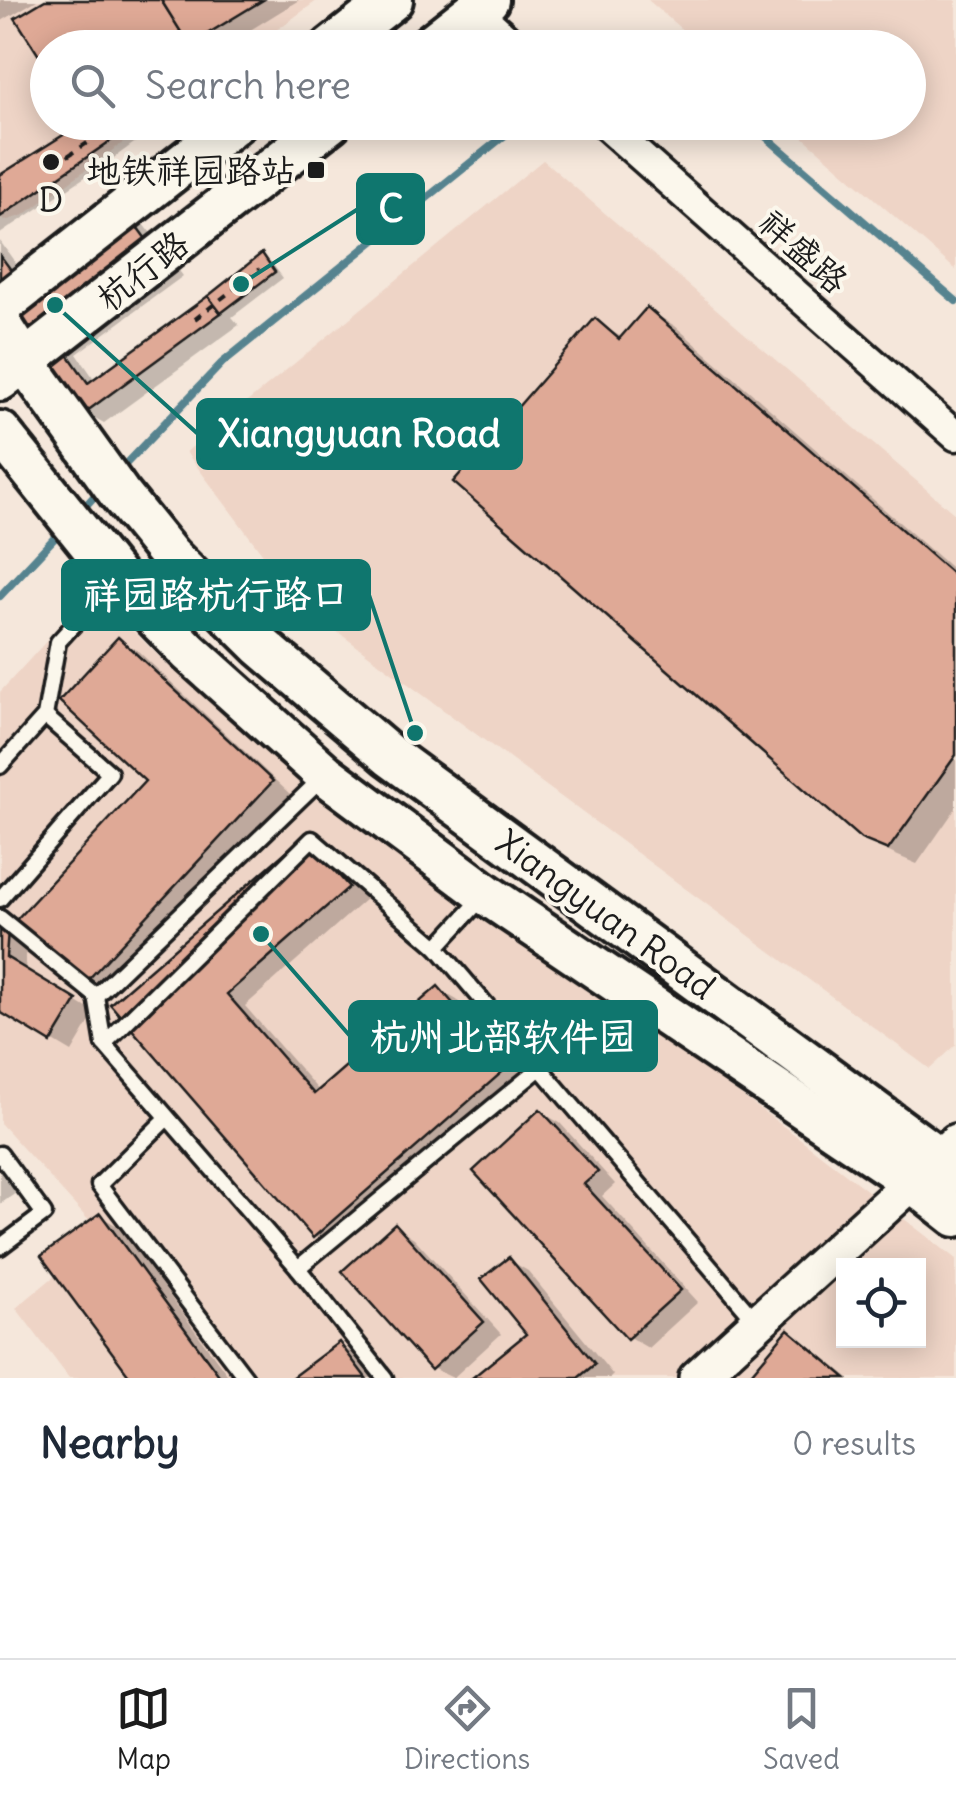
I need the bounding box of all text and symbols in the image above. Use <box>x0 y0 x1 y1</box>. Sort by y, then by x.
search box <box>30 30 926 140</box>
icon: search <box>65 58 120 113</box>
text: Search here <box>145 62 351 109</box>
place label: 地铁祥园路站 <box>86 148 296 192</box>
marker: D <box>40 151 62 173</box>
marker: 地铁祥园路站 <box>305 159 327 181</box>
callout: C <box>358 175 423 243</box>
place label: D <box>39 177 63 221</box>
text: C <box>378 185 404 232</box>
street label: 祥盛路 <box>750 200 858 302</box>
street label: 杭行路 <box>87 220 197 320</box>
callout: Xiangyuan Road <box>198 400 521 468</box>
text: Xiangyuan Road <box>218 410 500 457</box>
callout: 祥园路杭行路口 <box>63 561 369 629</box>
text: 祥园路杭行路口 <box>83 571 349 618</box>
street label: Xiangyuan Road <box>488 820 724 1008</box>
callout: 杭州北部软件园 <box>350 1002 656 1070</box>
text: 杭州北部软件园 <box>370 1013 636 1060</box>
map controls <box>836 1258 926 1348</box>
button: locate <box>836 1258 926 1348</box>
text: Nearby <box>40 1417 179 1469</box>
text: 0 results <box>792 1423 916 1464</box>
tab: Map <box>116 1681 171 1777</box>
tab: Directions <box>404 1681 530 1777</box>
tab: Saved <box>763 1681 840 1777</box>

